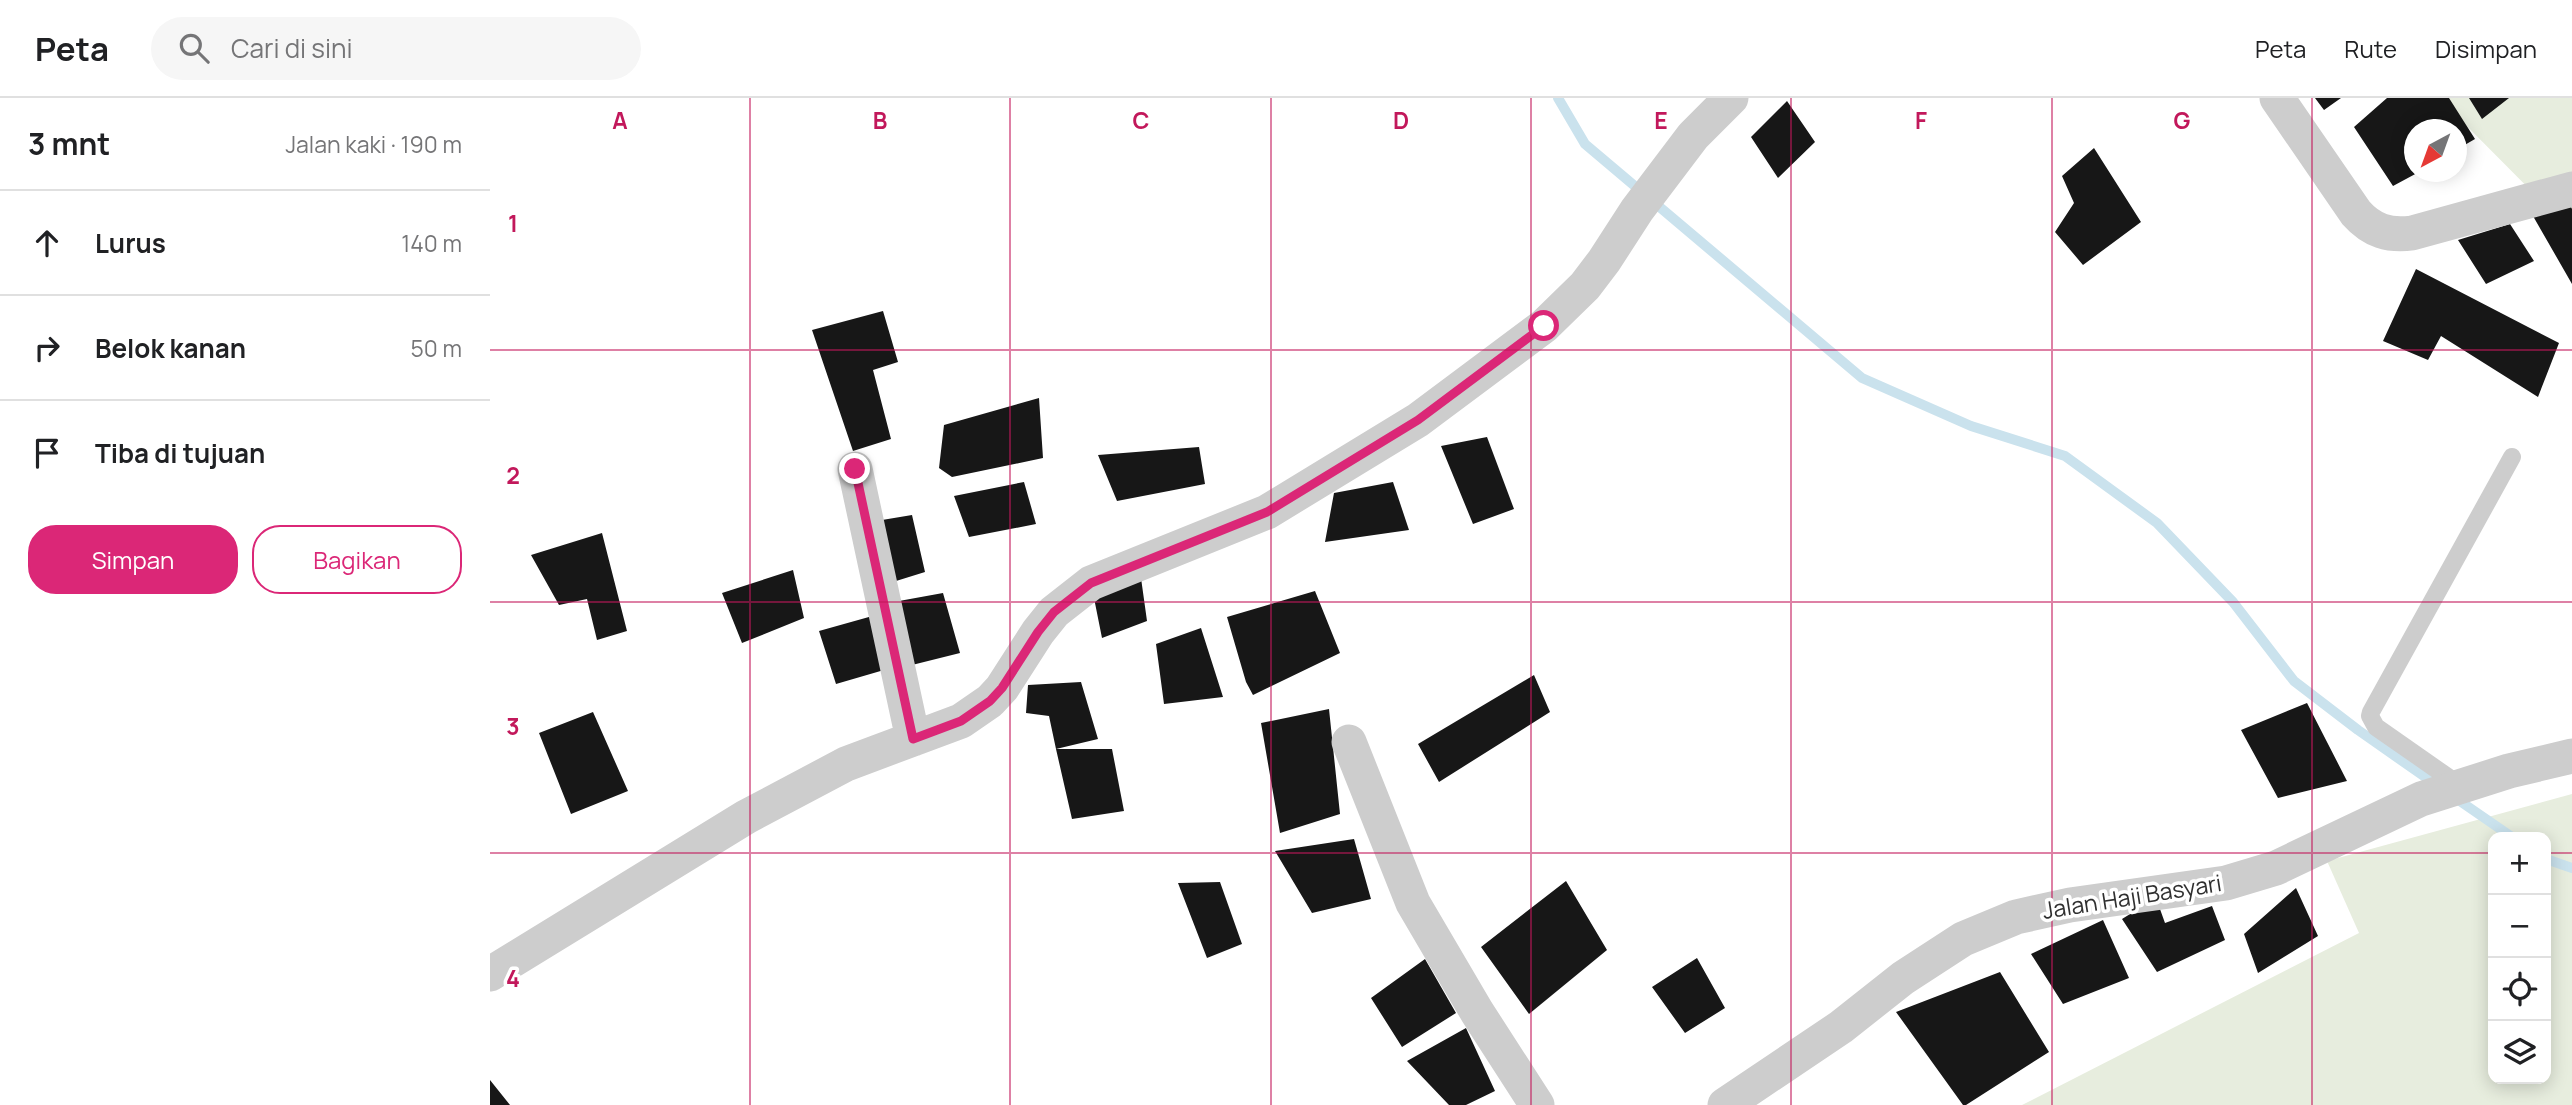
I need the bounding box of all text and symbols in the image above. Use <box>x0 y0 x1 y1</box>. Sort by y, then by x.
search box <box>151 17 641 80</box>
text: Peta <box>35 26 109 71</box>
icon: search <box>175 29 213 67</box>
text: Cari di sini <box>231 30 353 66</box>
text: Peta <box>2255 32 2306 65</box>
text: Rute <box>2344 32 2397 65</box>
text: Disimpan <box>2435 32 2537 65</box>
text: A <box>612 104 628 136</box>
text: B <box>873 104 887 136</box>
text: C <box>1133 104 1150 136</box>
text: D <box>1393 104 1409 136</box>
text: E <box>1654 104 1668 136</box>
text: F <box>1915 104 1927 136</box>
text: G <box>2174 104 2191 136</box>
north arrow <box>2404 119 2467 182</box>
text: 3 mnt <box>28 123 110 164</box>
text: Jalan kaki · 190 m <box>285 128 462 160</box>
text: 1 <box>508 207 518 239</box>
icon: ahead <box>28 224 66 262</box>
text: Lurus <box>95 225 166 261</box>
text: 140 m <box>401 227 462 259</box>
route start <box>1528 310 1559 341</box>
icon: right <box>28 329 66 367</box>
text: Belok kanan <box>95 330 246 366</box>
text: 50 m <box>411 332 462 364</box>
icon: arrive <box>28 434 66 472</box>
text: Tiba di tujuan <box>95 435 265 471</box>
route end <box>839 453 870 484</box>
text: 2 <box>506 459 520 491</box>
button: Simpan <box>28 525 238 594</box>
button: Bagikan <box>252 525 462 594</box>
text: 3 <box>506 710 520 742</box>
map controls <box>2488 832 2551 1084</box>
button: + <box>2488 832 2551 895</box>
street label: Jalan Haji Basyari <box>2040 866 2224 926</box>
button: − <box>2488 895 2551 958</box>
button: locate <box>2488 958 2551 1021</box>
text: 4 <box>506 962 520 994</box>
button: layers <box>2488 1021 2551 1084</box>

